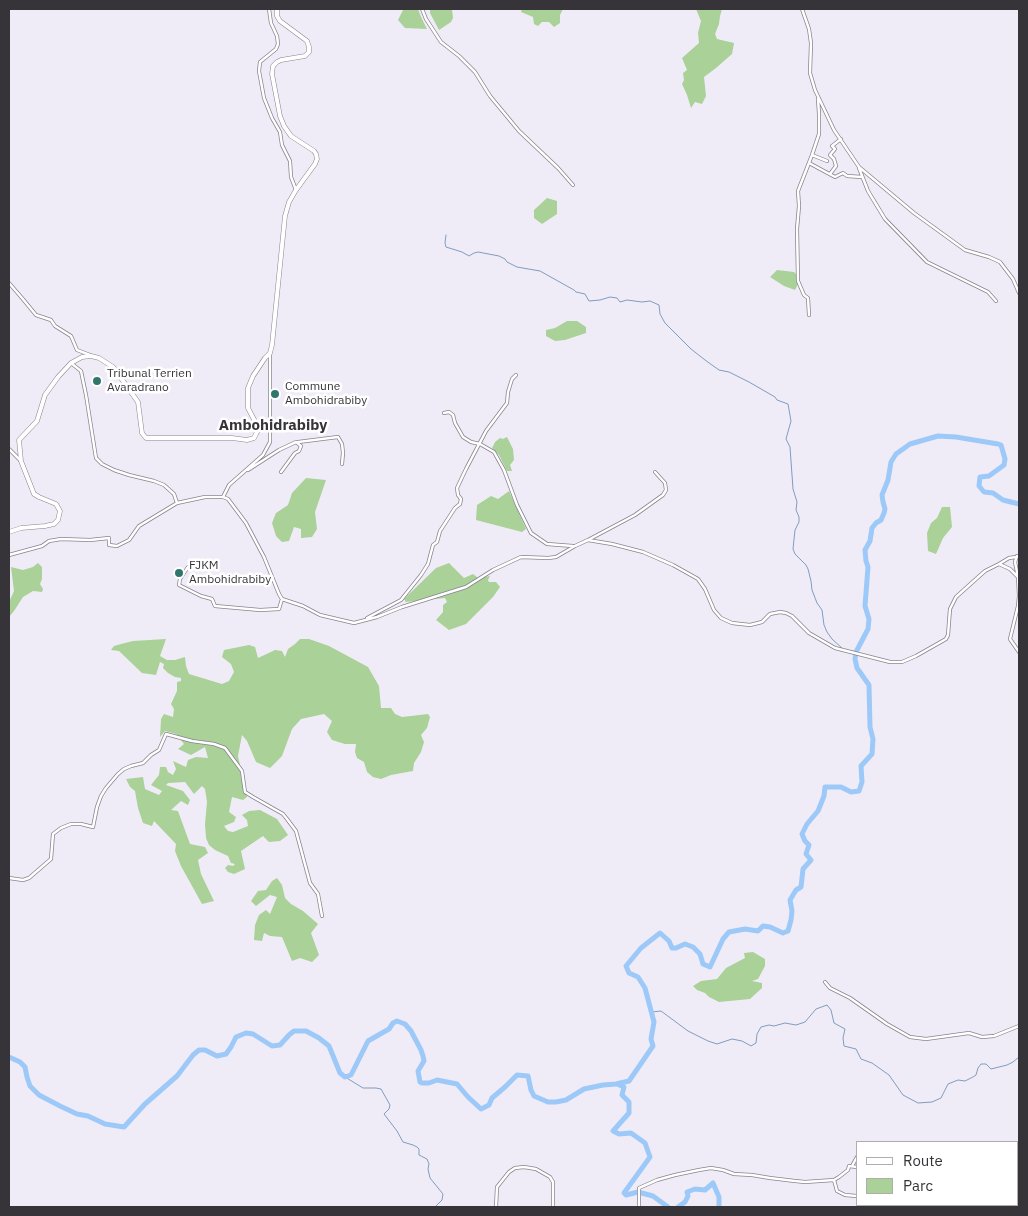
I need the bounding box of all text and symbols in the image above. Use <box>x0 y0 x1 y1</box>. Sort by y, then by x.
place label: Tribunal Terrien Avaradrano <box>107 367 192 395</box>
marker: Tribunal Terrien Avaradrano <box>91 375 103 387</box>
place label: Commune Ambohidrabiby <box>285 380 367 408</box>
marker: Commune Ambohidrabiby <box>269 388 281 400</box>
district label: Ambohidrabiby <box>219 417 327 435</box>
place label: FJKM Ambohidrabiby <box>189 559 271 587</box>
marker: FJKM Ambohidrabiby <box>173 567 185 579</box>
legend <box>856 1141 1018 1206</box>
text: Route <box>903 1151 943 1170</box>
text: Parc <box>903 1176 933 1195</box>

